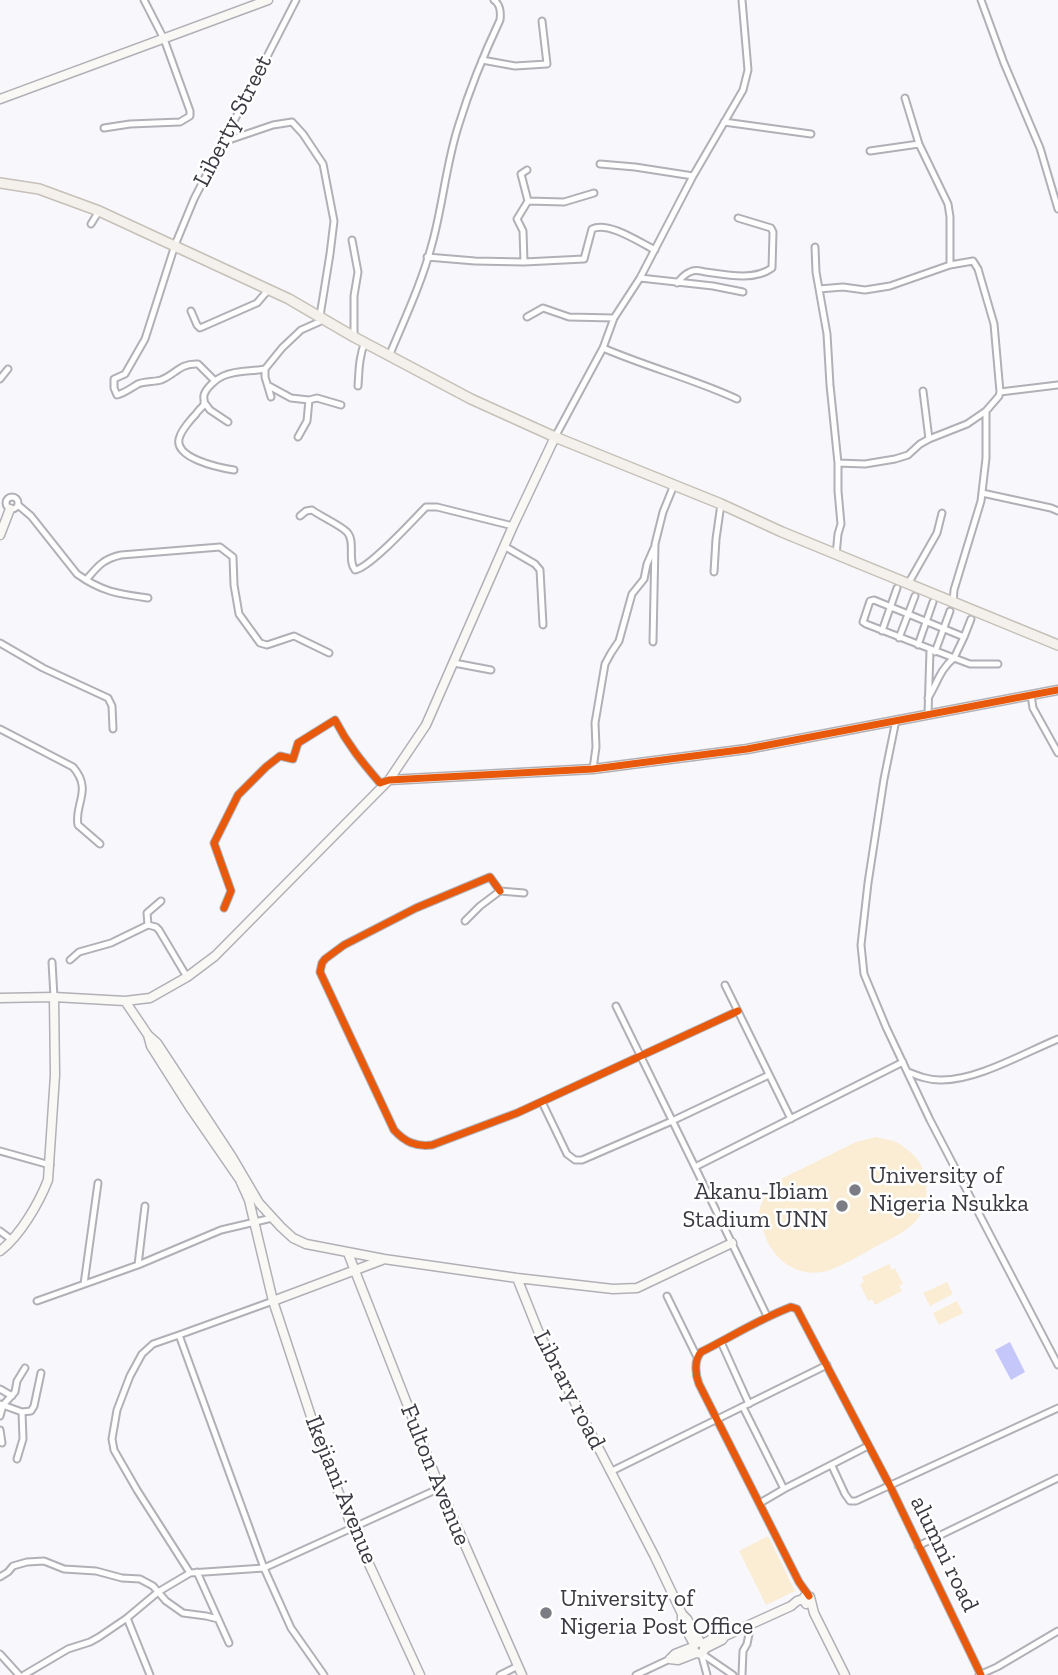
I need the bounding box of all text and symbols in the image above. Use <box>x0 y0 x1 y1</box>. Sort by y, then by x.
street label: Liberty Street <box>188 50 278 192</box>
place label: University of Nigeria Nsukka <box>869 1162 1029 1218</box>
place label: Akanu-Ibiam Stadium UNN <box>683 1178 828 1234</box>
marker: University of Nigeria Nsukka <box>847 1182 863 1198</box>
marker: Akanu-Ibiam Stadium UNN <box>834 1198 850 1214</box>
street label: Library road <box>527 1326 611 1454</box>
street label: Fulton Avenue <box>394 1400 476 1550</box>
street label: Ikejiani Avenue <box>298 1412 384 1568</box>
street label: alumni road <box>904 1491 984 1617</box>
place label: University of Nigeria Post Office <box>560 1585 753 1641</box>
marker: University of Nigeria Post Office <box>538 1605 554 1621</box>

